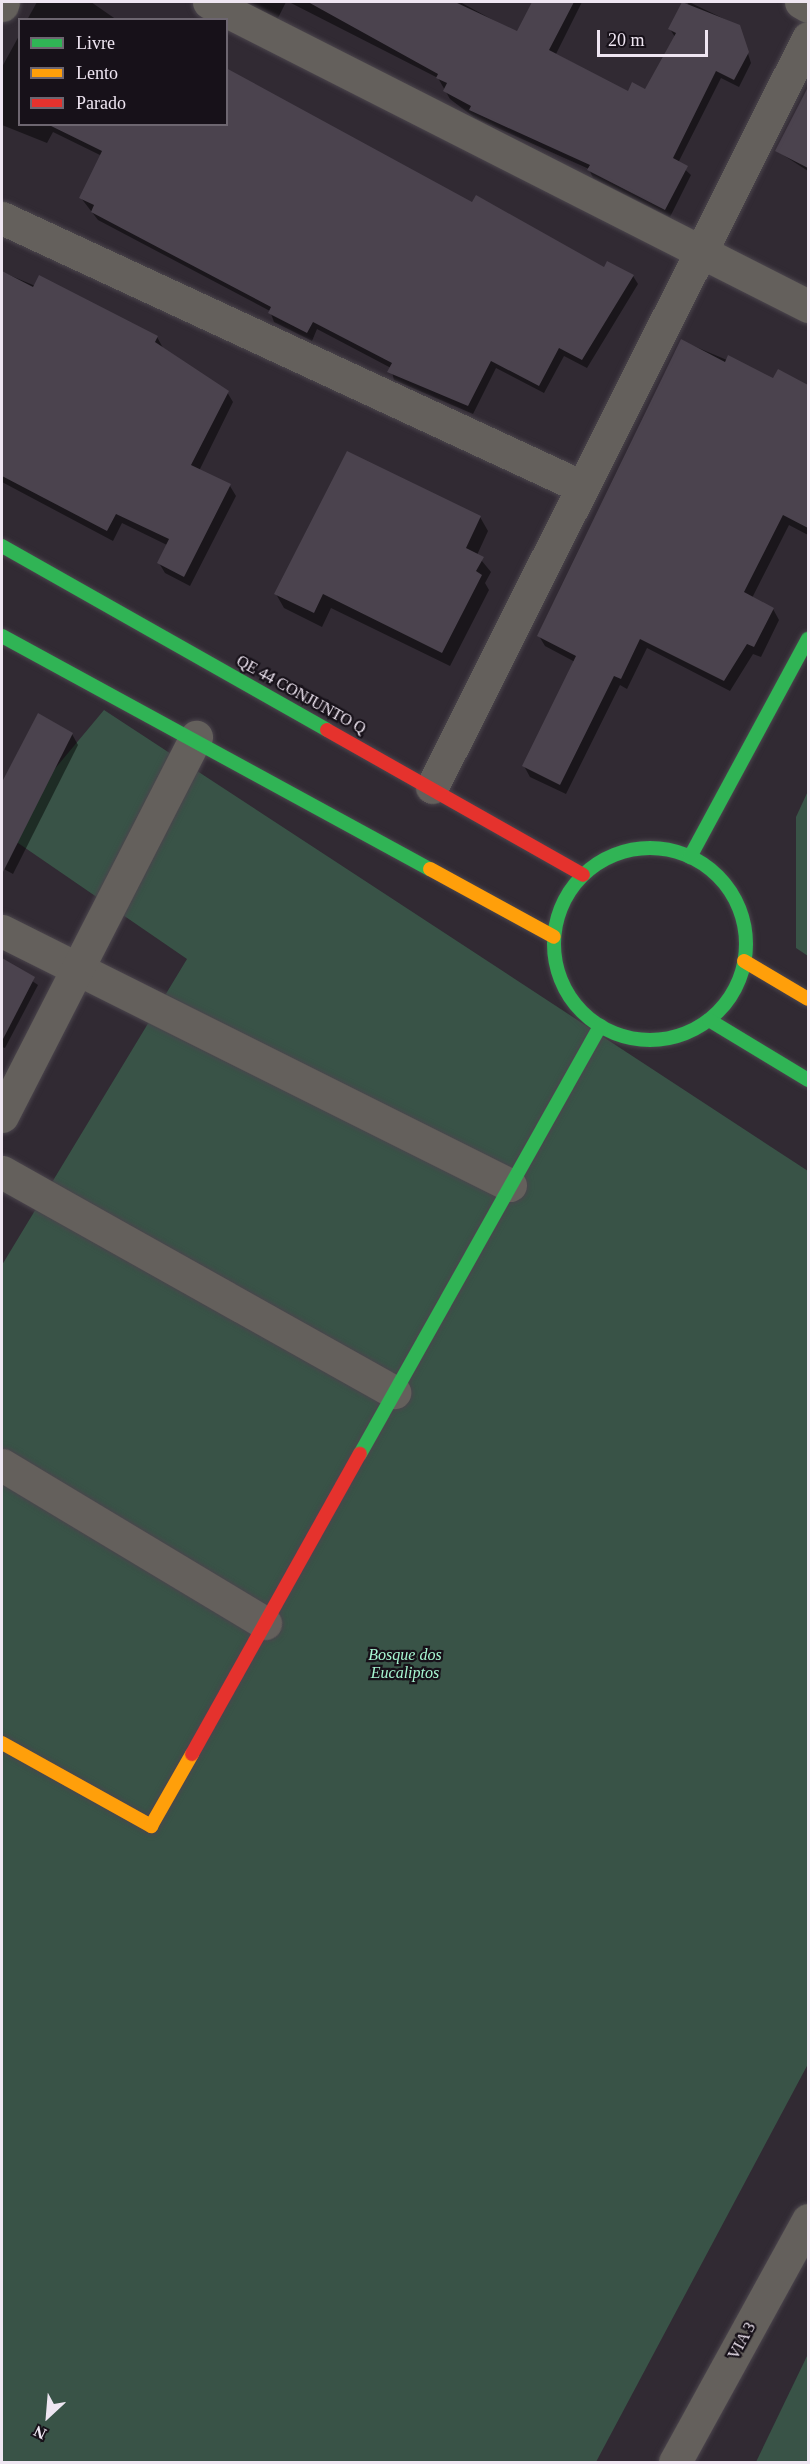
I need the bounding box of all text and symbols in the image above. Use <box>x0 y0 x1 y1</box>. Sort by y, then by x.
legend <box>18 18 228 126</box>
scale bar <box>600 18 711 56</box>
text: 20 m <box>608 30 645 50</box>
text: Livre <box>76 33 115 53</box>
text: Lento <box>76 63 118 83</box>
text: Parado <box>76 93 126 113</box>
street label: QE 44 CONJUNTO Q <box>233 651 369 739</box>
park label: Bosque dos Eucaliptos <box>368 1645 442 1683</box>
street label: VIA 3 <box>724 2319 760 2363</box>
north arrow <box>18 2386 78 2446</box>
text: N <box>31 2422 49 2443</box>

